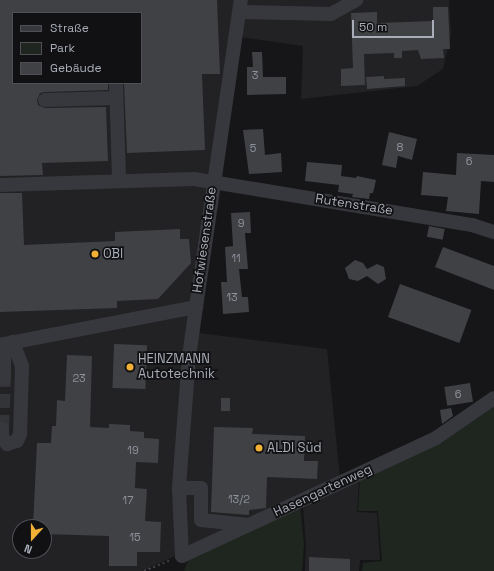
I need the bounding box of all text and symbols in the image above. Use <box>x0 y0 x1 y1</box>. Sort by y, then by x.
legend <box>12 12 142 84</box>
scale bar <box>354 12 436 38</box>
text: 50 m <box>359 19 387 35</box>
text: Straße <box>50 20 89 36</box>
text: Park <box>50 40 75 56</box>
text: Gebäude <box>50 60 102 76</box>
house number: 3 <box>252 68 258 82</box>
house number: 8 <box>397 140 403 154</box>
house number: 5 <box>250 141 256 155</box>
house number: 6 <box>466 154 472 168</box>
street label: Hofwiesenstraße <box>190 186 220 294</box>
street label: Rutenstraße <box>314 191 394 219</box>
house number: 9 <box>238 216 244 230</box>
place label: OBI <box>103 246 123 262</box>
marker: OBI <box>90 249 100 259</box>
house number: 11 <box>231 251 241 265</box>
house number: 13 <box>226 290 238 304</box>
place label: HEINZMANN Autotechnik <box>138 352 215 383</box>
marker: HEINZMANN Autotechnik <box>125 362 135 372</box>
house number: 23 <box>72 371 86 385</box>
house number: 6 <box>455 387 461 401</box>
place label: ALDI Süd <box>267 440 322 456</box>
house number: 19 <box>127 443 139 457</box>
marker: ALDI Süd <box>254 443 264 453</box>
street label: Hasengartenweg <box>271 461 375 521</box>
house number: 13/2 <box>228 492 250 506</box>
house number: 17 <box>123 493 133 507</box>
north arrow <box>12 519 52 559</box>
house number: 15 <box>129 530 141 544</box>
text: N <box>22 541 34 557</box>

